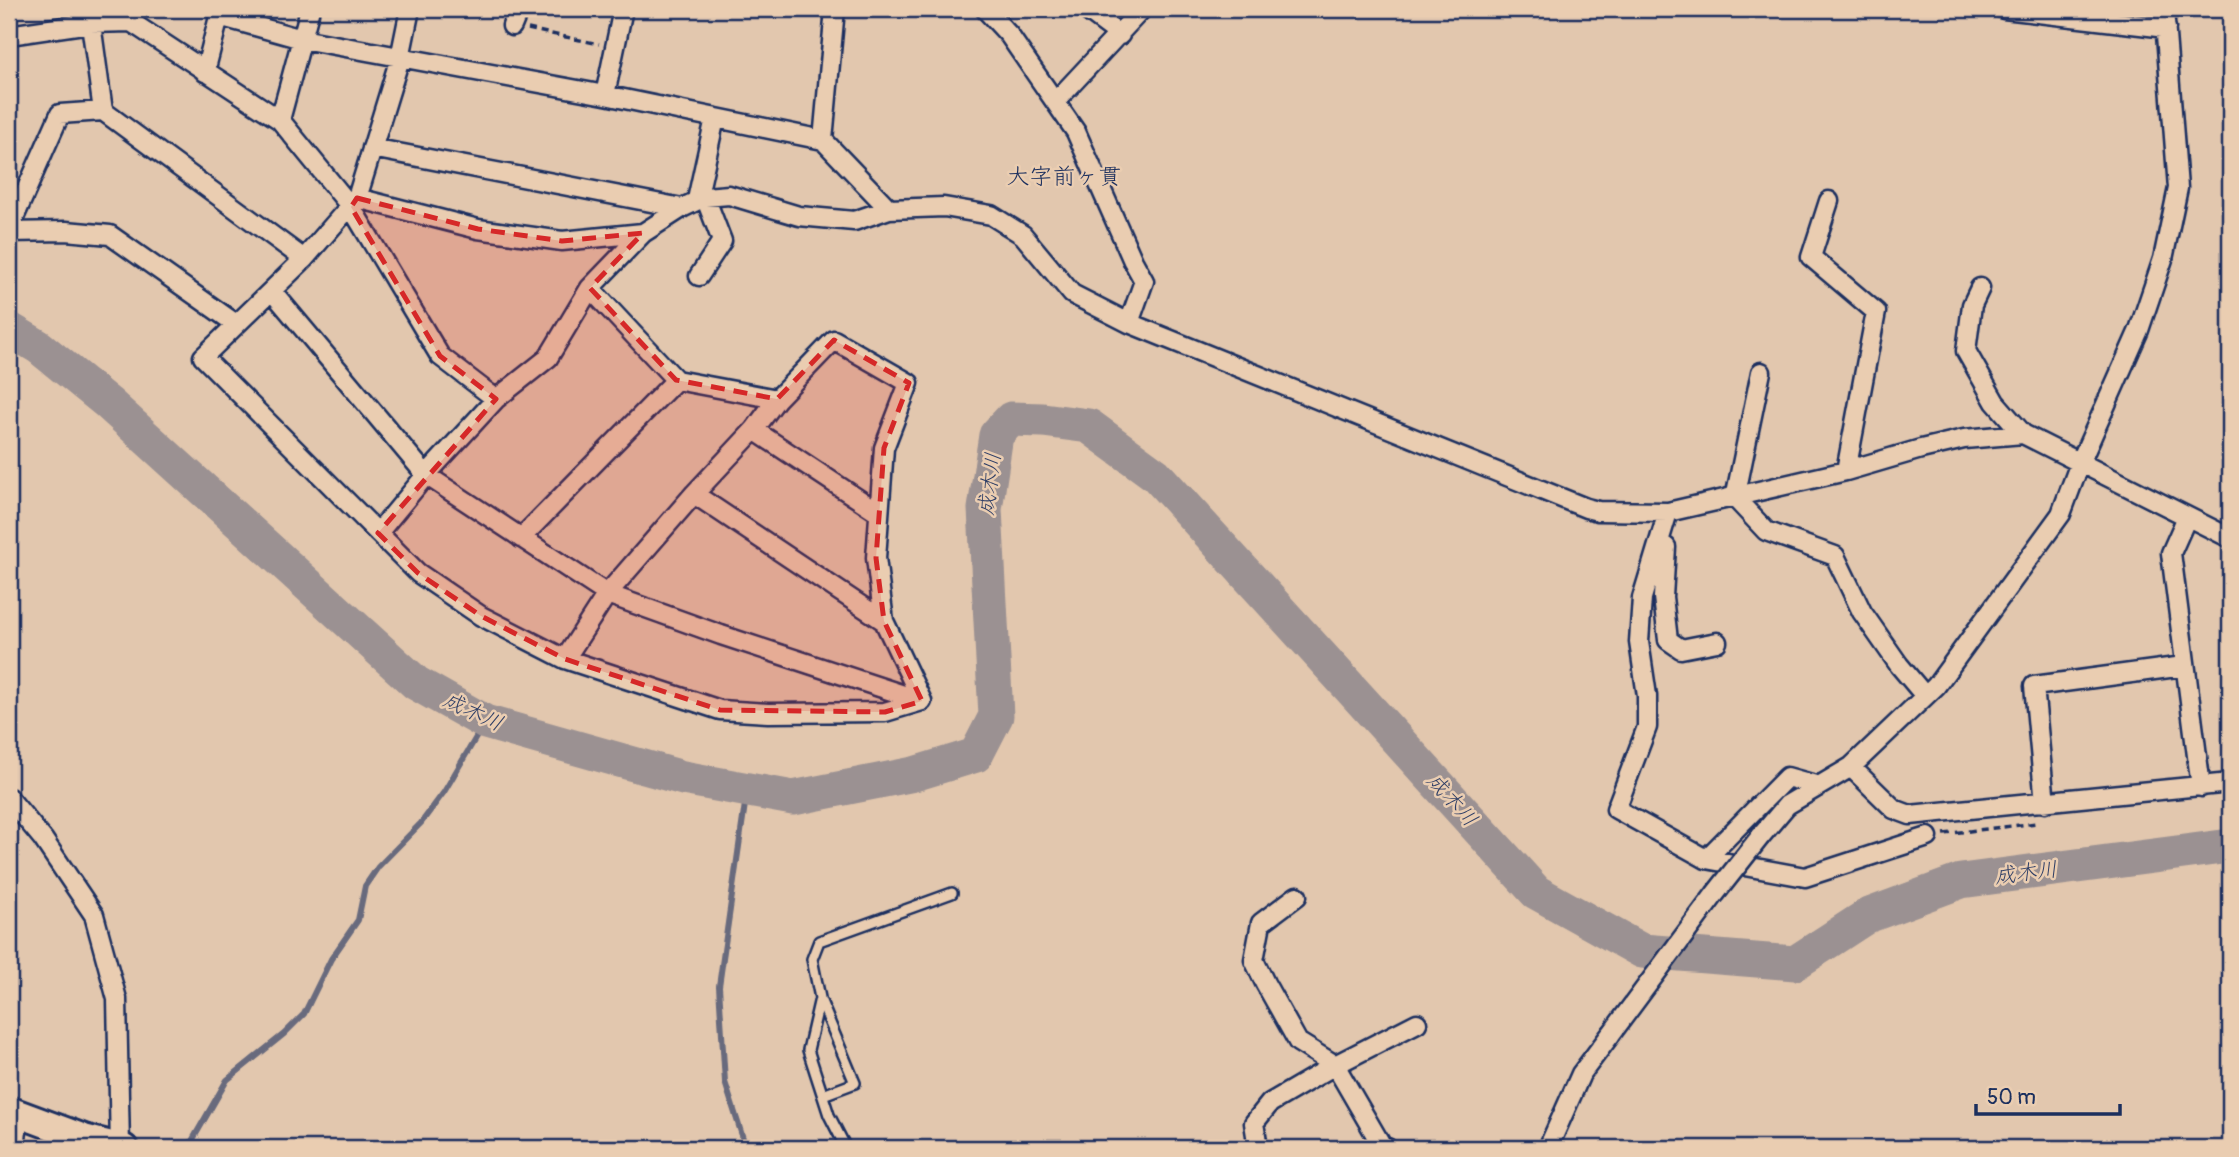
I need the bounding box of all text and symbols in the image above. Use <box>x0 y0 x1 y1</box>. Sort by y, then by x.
district label: 大字前ヶ貫 <box>1007 162 1122 191</box>
water label: 成木川 <box>973 451 1007 517</box>
water label: 成木川 <box>439 686 507 738</box>
water label: 成木川 <box>1421 768 1483 832</box>
water label: 成木川 <box>1993 856 2059 890</box>
scale bar <box>1976 1073 2120 1117</box>
text: 50 m <box>1987 1084 2036 1111</box>

